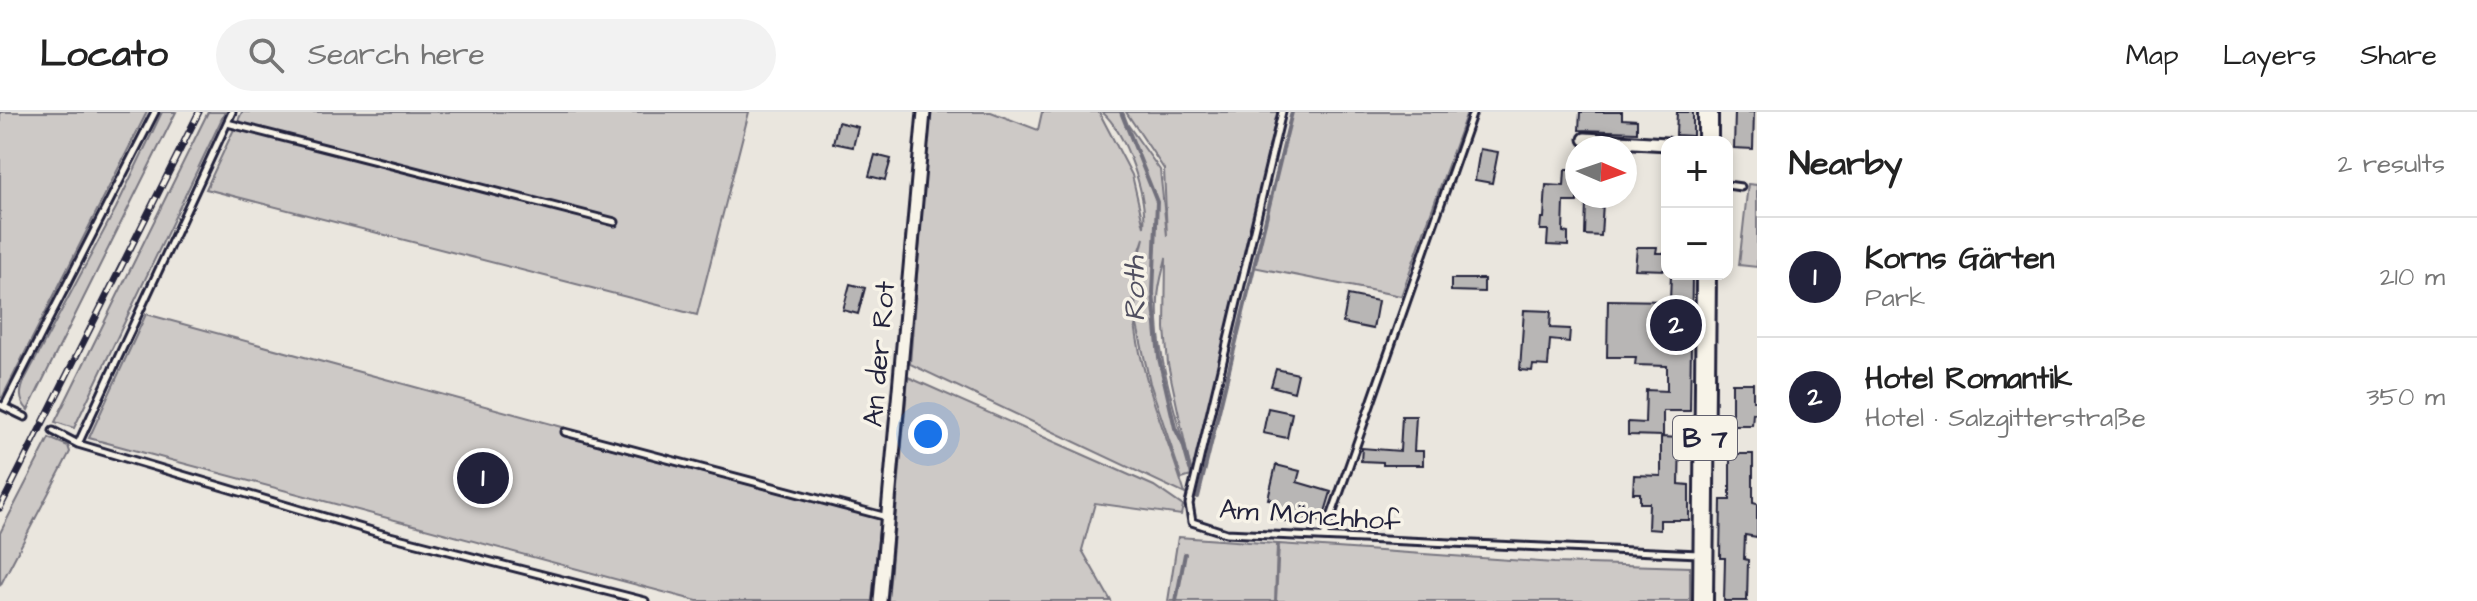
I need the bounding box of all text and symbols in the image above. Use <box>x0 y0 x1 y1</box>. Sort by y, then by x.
search box <box>216 19 776 91</box>
text: Locato <box>40 29 168 81</box>
icon: search <box>244 33 288 77</box>
text: Search here <box>308 34 485 76</box>
text: Map <box>2126 36 2179 75</box>
text: Layers <box>2223 36 2316 75</box>
text: Share <box>2360 36 2437 75</box>
north arrow <box>1565 136 1637 208</box>
map controls <box>1661 136 1733 280</box>
button: + <box>1661 136 1733 208</box>
text: Nearby <box>1789 140 1903 188</box>
text: 2 results <box>2337 146 2445 182</box>
button: − <box>1661 208 1733 280</box>
text: Korns Gärten <box>1865 238 2055 280</box>
water label: Roth <box>1113 255 1157 322</box>
text: 1 <box>1813 259 1817 295</box>
text: 210 m <box>2380 259 2445 295</box>
street label: An der Rot <box>854 279 905 429</box>
text: Park <box>1865 280 1925 316</box>
pin: 2 <box>1650 295 1702 355</box>
text: Hotel Romantik <box>1865 358 2072 400</box>
text: 2 <box>1808 379 1822 415</box>
text: 350 m <box>2366 379 2445 415</box>
text: Hotel · Salzgitterstraße <box>1865 400 2146 436</box>
your location <box>908 414 948 454</box>
road number: B 7 <box>1673 416 1737 460</box>
pin: 1 <box>457 448 509 508</box>
street label: Am Mönchhof <box>1218 490 1402 541</box>

